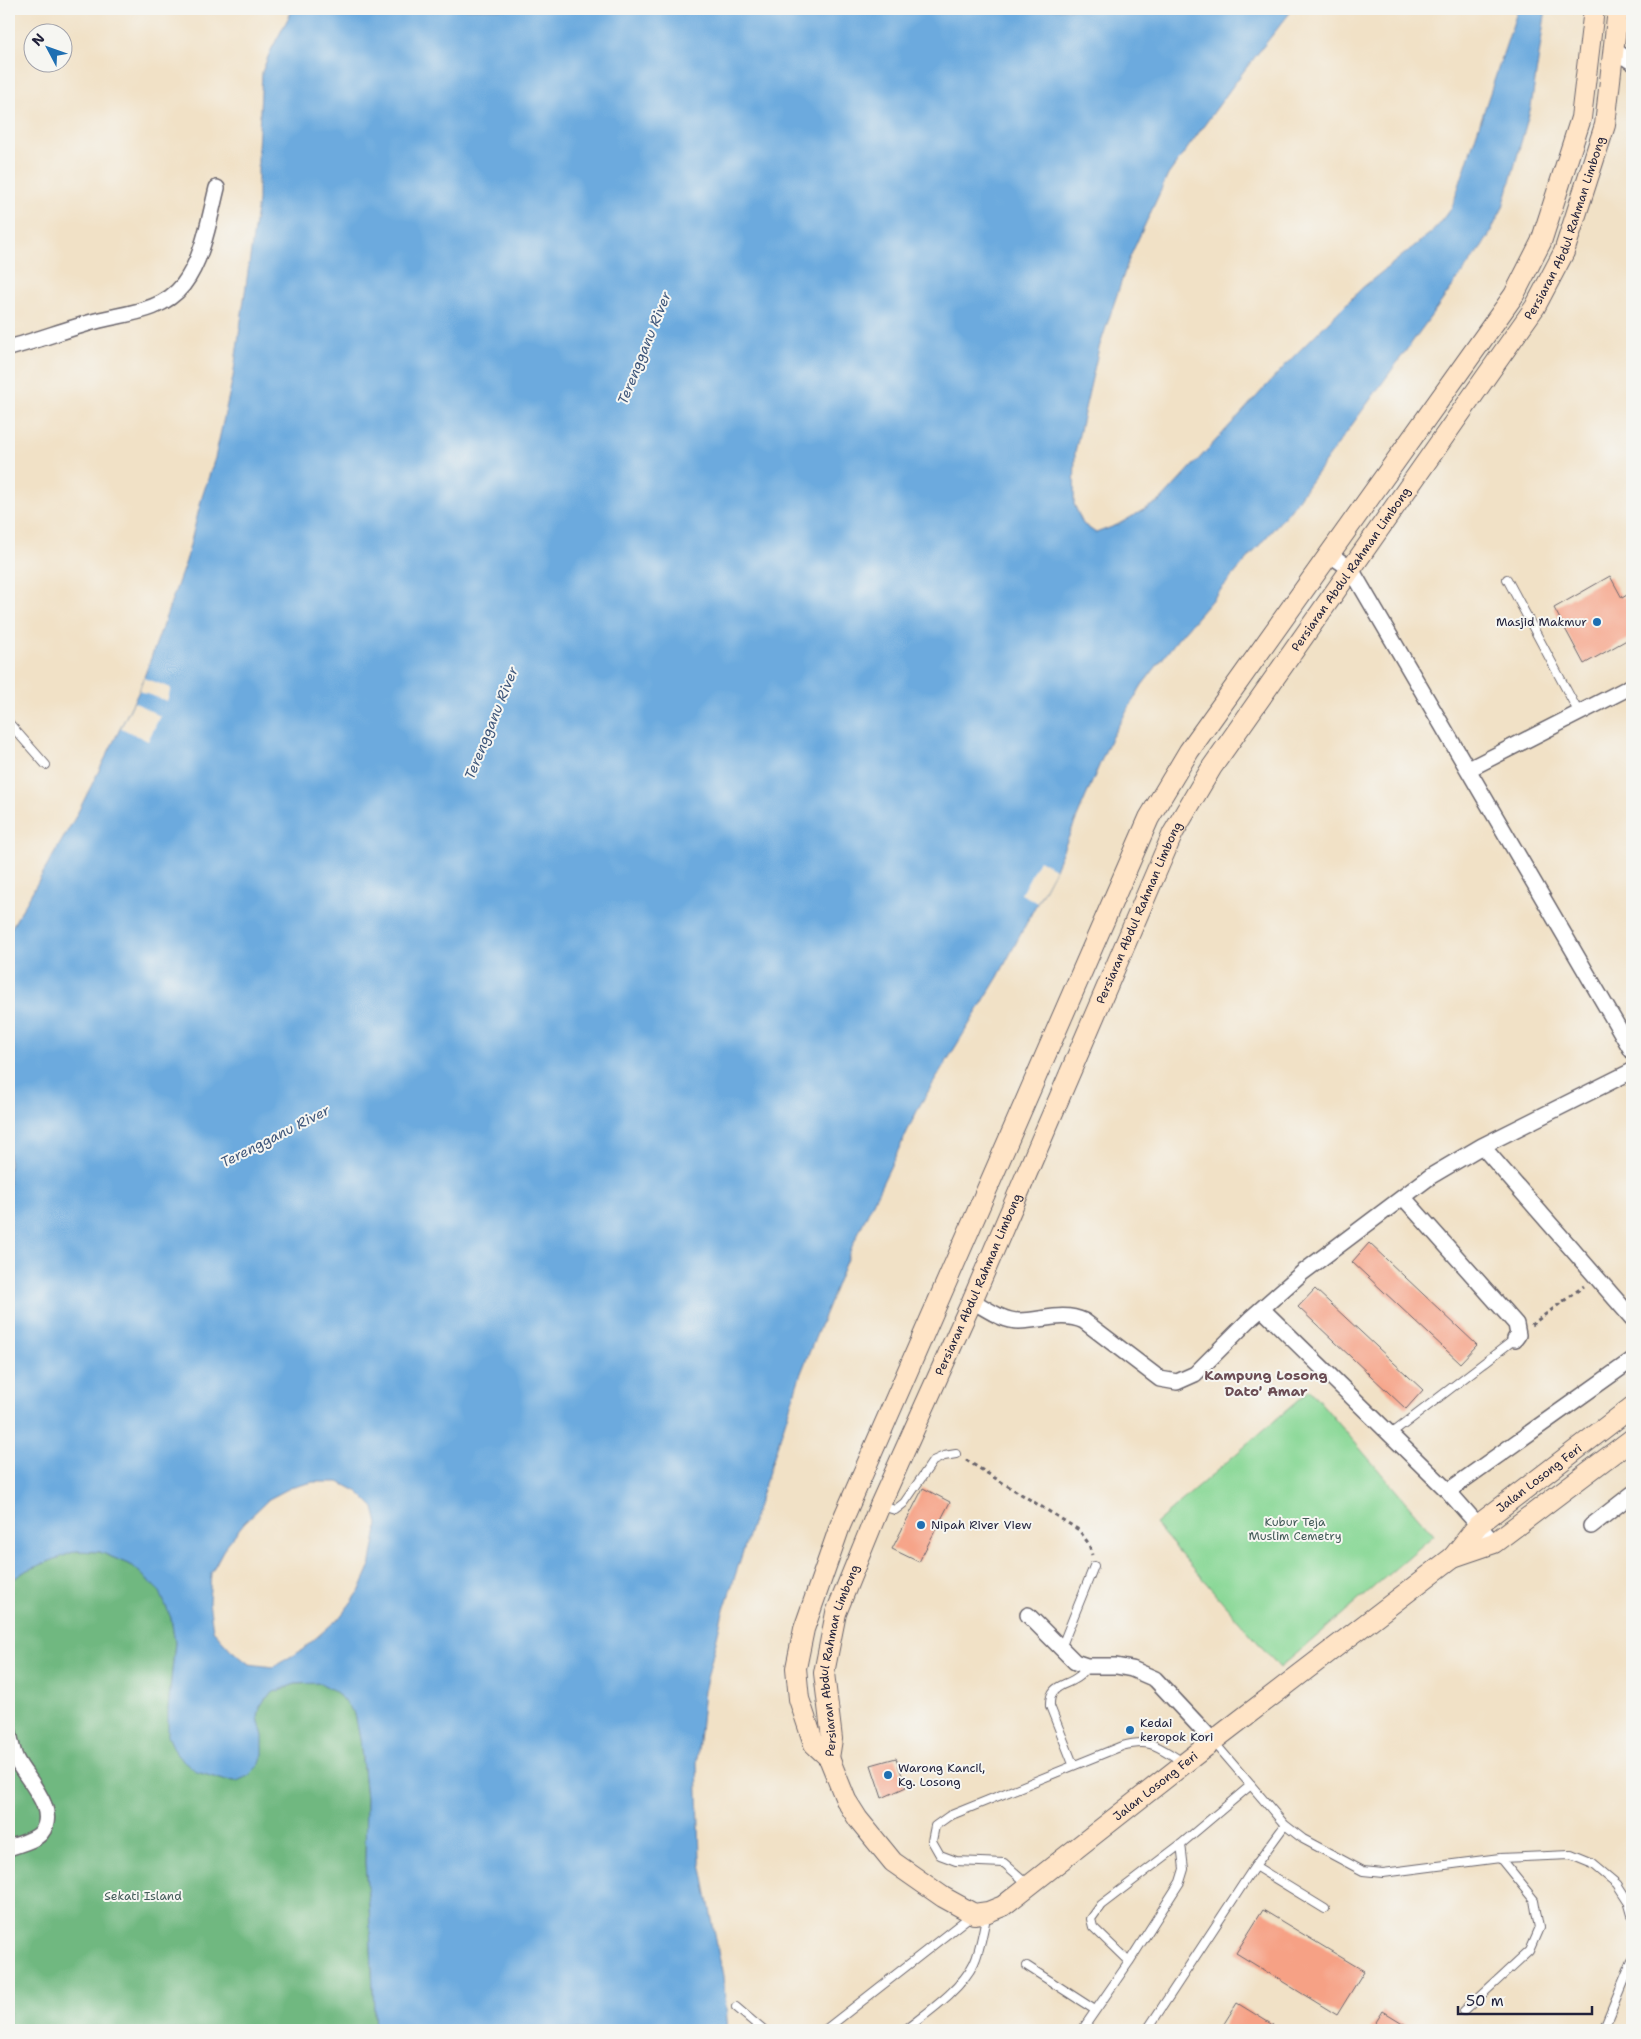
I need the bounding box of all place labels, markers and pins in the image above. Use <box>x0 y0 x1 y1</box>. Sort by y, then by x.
place label: Masjid Makmur <box>1496 614 1587 630</box>
marker: Masjid Makmur <box>1591 616 1603 628</box>
place label: Nipah River View <box>931 1517 1032 1533</box>
marker: Nipah River View <box>915 1519 927 1531</box>
place label: Kedai keropok Kori <box>1140 1715 1213 1745</box>
marker: Kedai keropok Kori <box>1124 1724 1136 1736</box>
place label: Warong Kancil, Kg. Losong <box>898 1760 985 1790</box>
marker: Warong Kancil, Kg. Losong <box>882 1769 894 1781</box>

